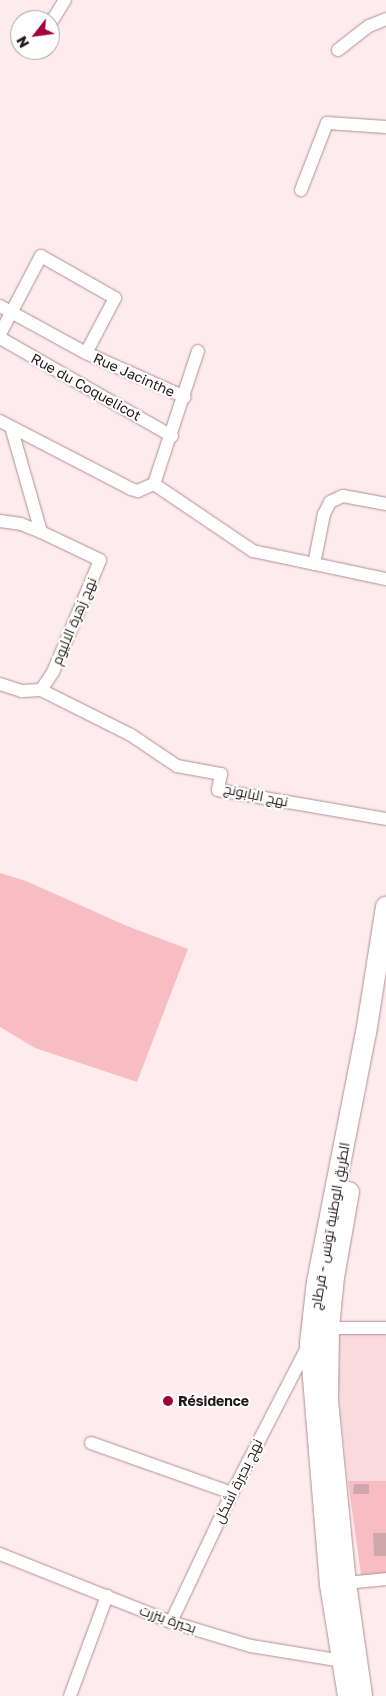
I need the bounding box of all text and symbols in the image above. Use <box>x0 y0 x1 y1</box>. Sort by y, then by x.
north arrow <box>10 10 60 60</box>
text: N <box>12 33 32 51</box>
street label: Rue du Coquelicot <box>28 350 144 424</box>
street label: Rue Jacinthe <box>91 350 177 400</box>
street label: نهج زهرة الاليوم <box>48 575 100 667</box>
street label: نهج البابونج <box>222 780 290 810</box>
street label: الطريق الوطنية تونس - قرطاج <box>307 1141 353 1311</box>
place label: Résidence <box>178 1393 249 1409</box>
marker: Résidence <box>162 1395 174 1407</box>
street label: نهج بحيرة اشكل <box>210 1436 266 1526</box>
street label: بحيرة بنزرت <box>137 1601 199 1637</box>

